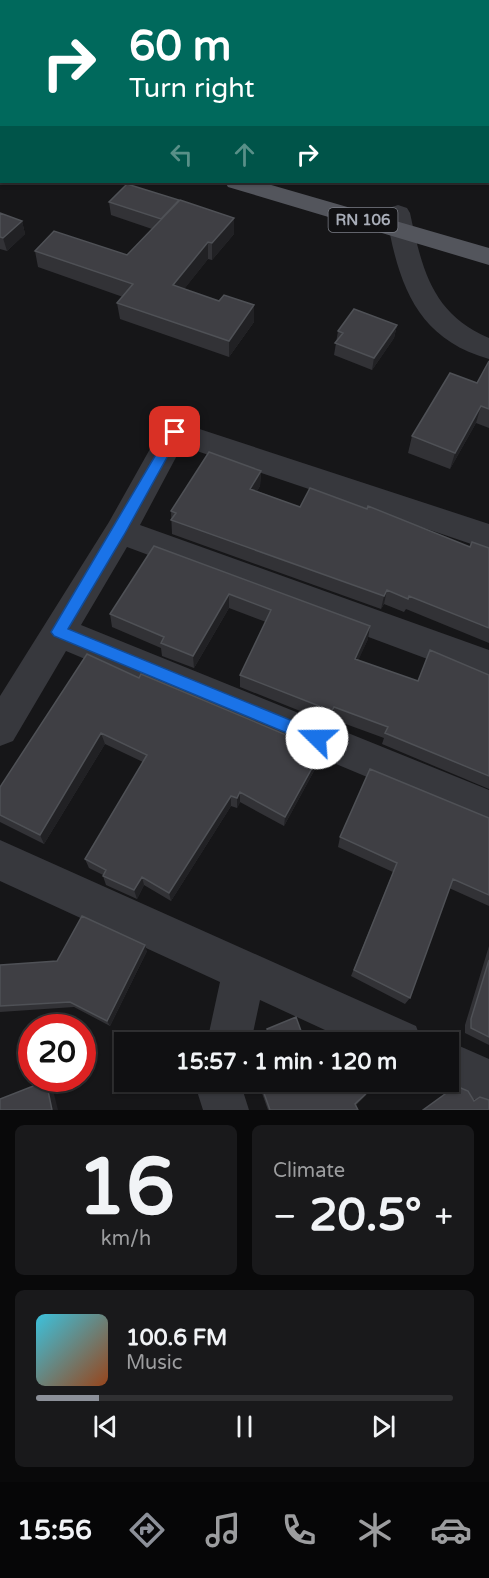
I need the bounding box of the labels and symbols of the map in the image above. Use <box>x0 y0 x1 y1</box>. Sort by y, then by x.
road number: RN 106 <box>328 208 398 232</box>
pin <box>149 406 200 457</box>
position arrow <box>285 706 349 770</box>
speed limit sign: 20 <box>18 1014 96 1092</box>

